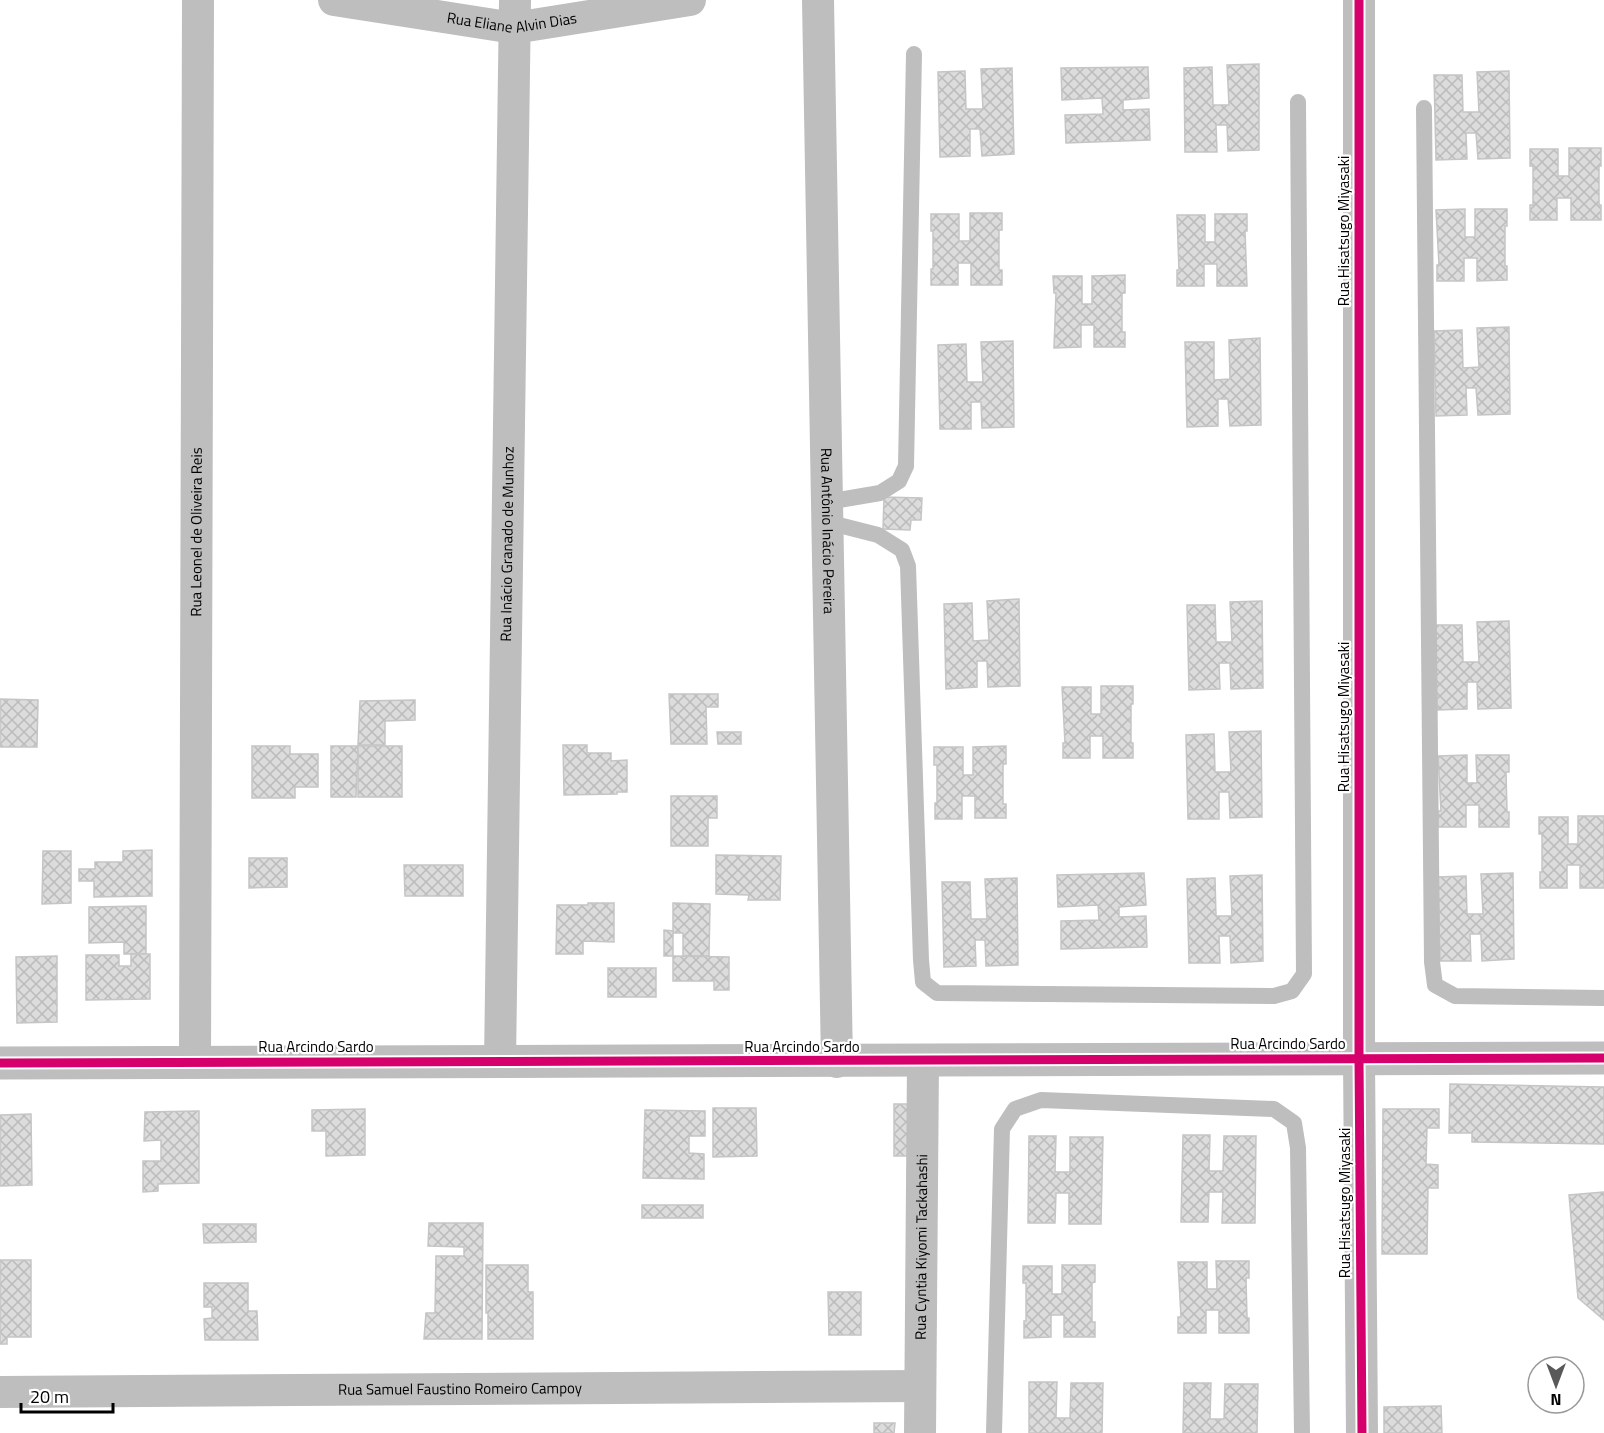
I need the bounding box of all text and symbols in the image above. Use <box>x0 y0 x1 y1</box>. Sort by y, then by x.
street label: Rua Eliane Alvin Dias <box>445 6 578 39</box>
street label: Rua Hisatsugo Miyasaki <box>1332 156 1355 306</box>
street label: Rua Inácio Granado de Munhoz <box>494 446 520 642</box>
street label: Rua Leonel de Oliveira Reis <box>184 447 208 617</box>
street label: Rua Antônio Inácio Pereira <box>815 448 841 615</box>
street label: Rua Hisatsugo Miyasaki <box>1332 642 1355 792</box>
street label: Rua Arcindo Sardo <box>1230 1032 1346 1055</box>
street label: Rua Arcindo Sardo <box>258 1035 374 1058</box>
street label: Rua Arcindo Sardo <box>744 1035 860 1058</box>
street label: Rua Hisatsugo Miyasaki <box>1333 1128 1356 1278</box>
street label: Rua Cyntia Kiyomi Tackahashi <box>909 1154 933 1340</box>
north arrow <box>1526 1355 1586 1415</box>
scale bar <box>21 1376 112 1414</box>
street label: Rua Samuel Faustino Romeiro Campoy <box>338 1376 582 1401</box>
text: 20 m <box>30 1383 69 1410</box>
text: N <box>1550 1388 1562 1412</box>

